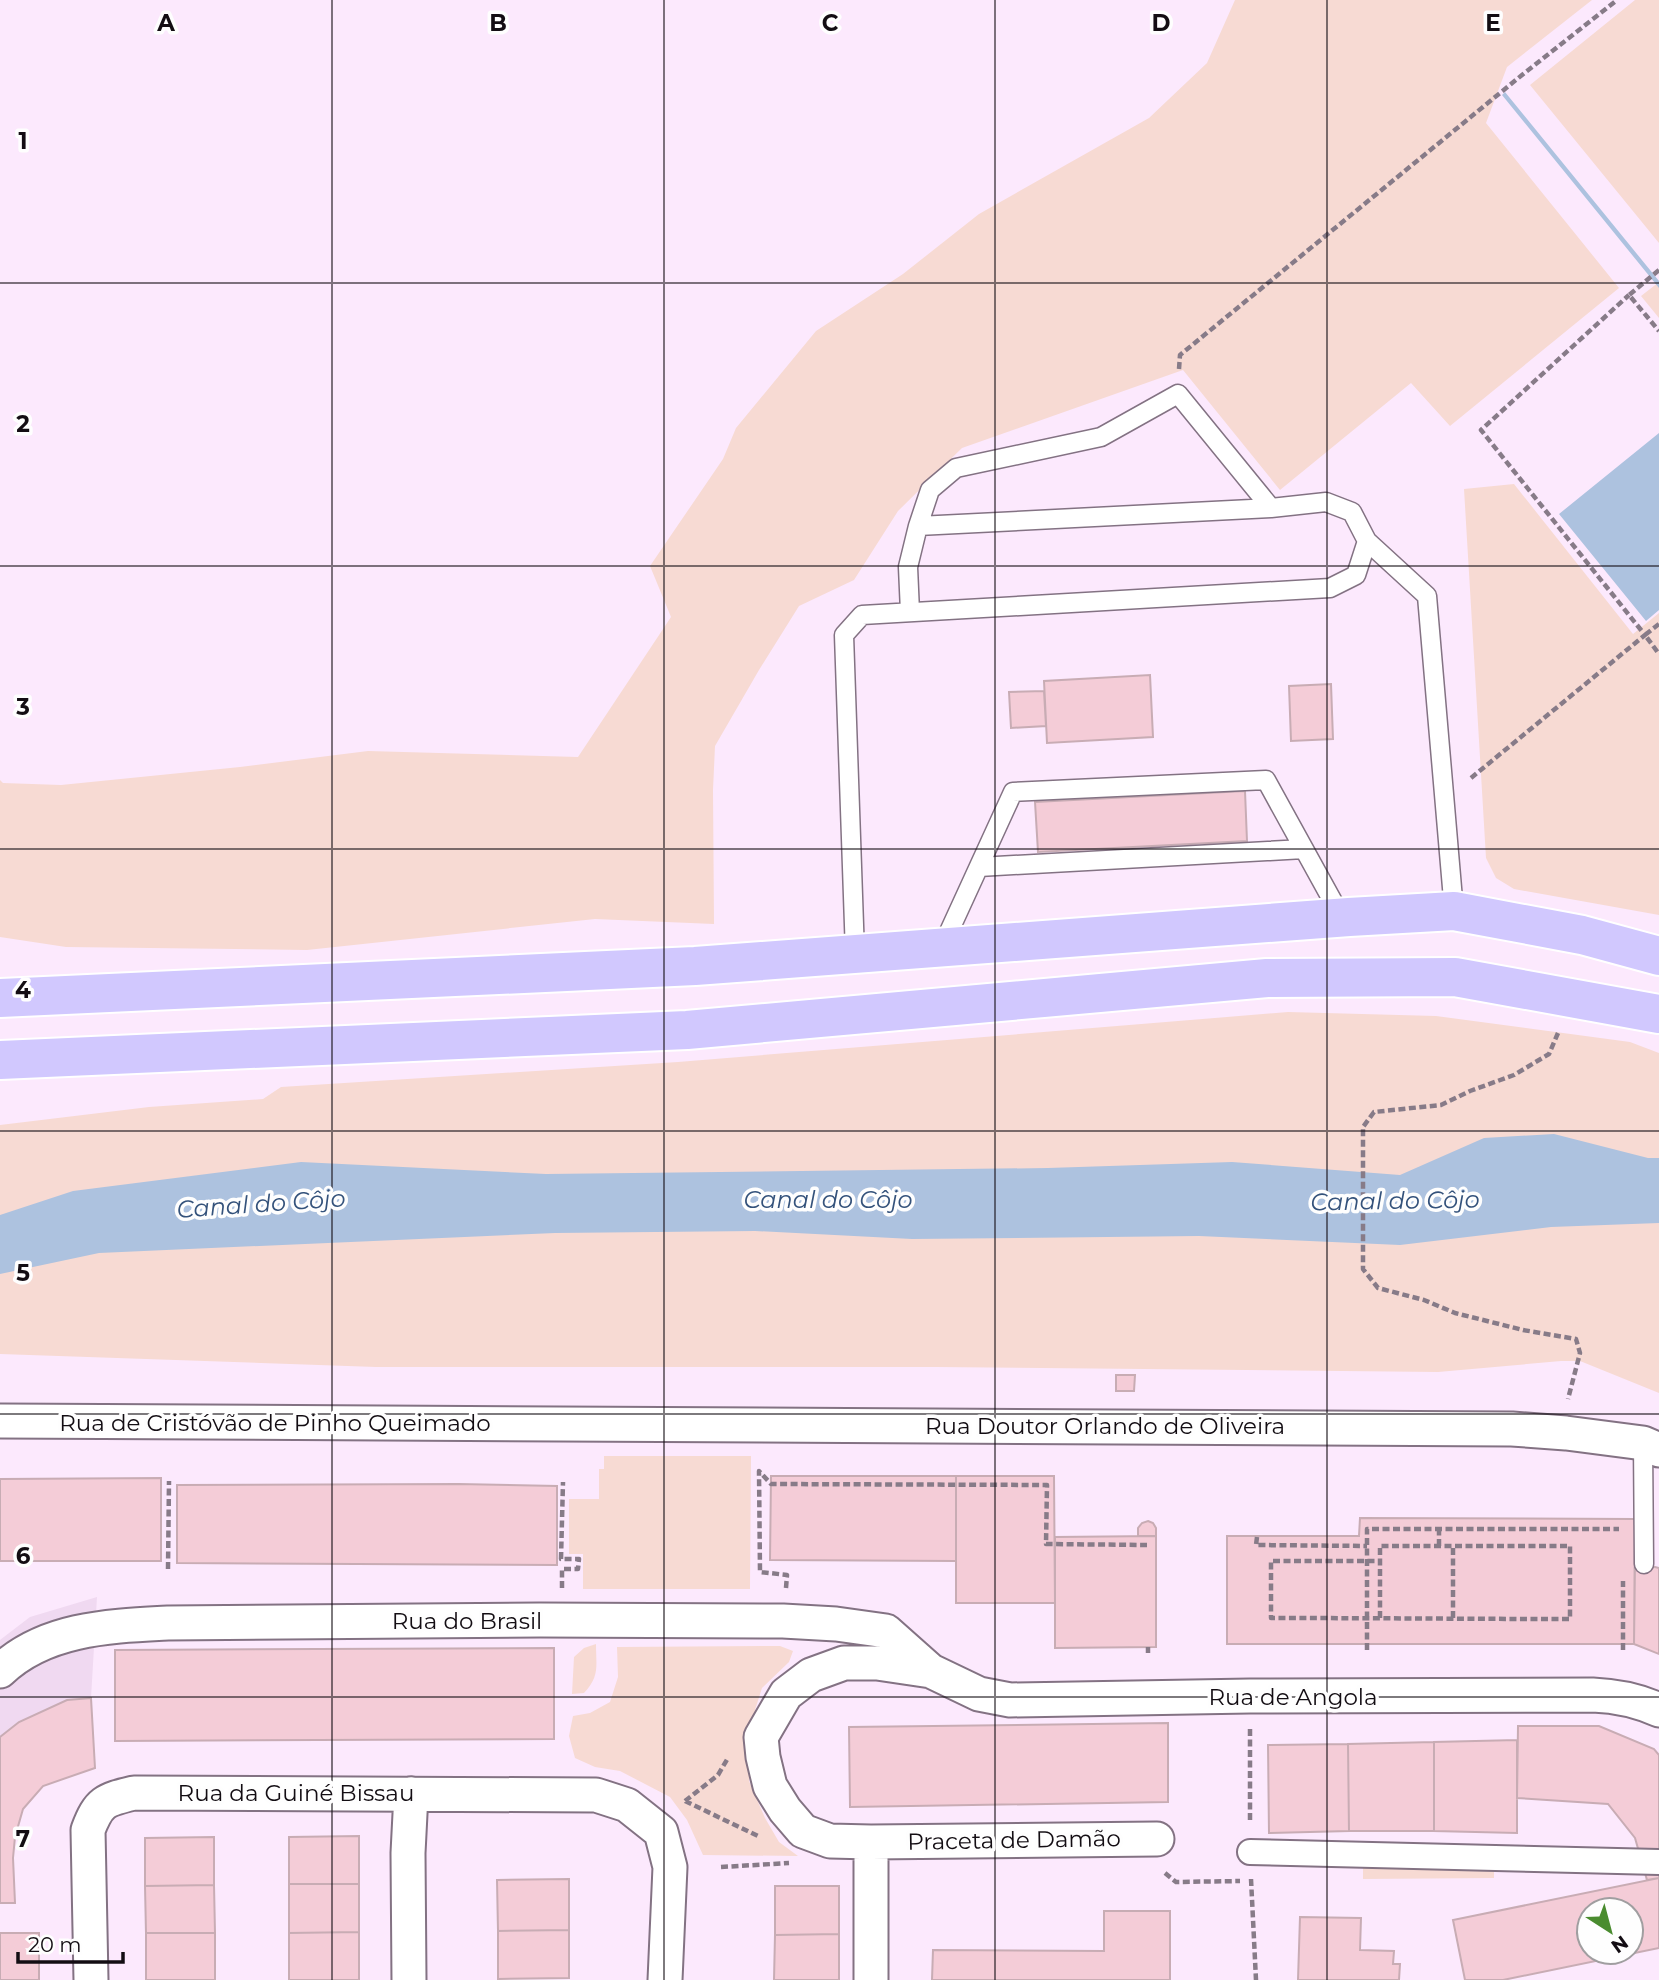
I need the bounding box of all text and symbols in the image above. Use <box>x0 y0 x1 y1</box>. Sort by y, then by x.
text: A <box>156 9 175 37</box>
text: B <box>489 9 507 37</box>
text: C <box>822 9 839 37</box>
text: D <box>1152 9 1171 37</box>
text: E <box>1485 9 1501 37</box>
text: 1 <box>18 127 28 155</box>
text: 2 <box>16 410 30 438</box>
text: 3 <box>15 693 30 721</box>
text: 4 <box>15 976 31 1004</box>
water label: Canal do Côjo <box>176 1183 346 1224</box>
water label: Canal do Côjo <box>743 1185 913 1214</box>
water label: Canal do Côjo <box>1310 1185 1480 1216</box>
text: 5 <box>16 1259 30 1287</box>
street label: Rua de Cristóvão de Pinho Queimado <box>59 1409 491 1437</box>
street label: Rua Doutor Orlando de Oliveira <box>925 1412 1285 1440</box>
text: 6 <box>16 1542 31 1570</box>
street label: Rua do Brasil <box>392 1607 542 1635</box>
street label: Rua de Angola <box>1208 1683 1378 1711</box>
street label: Rua da Guiné Bissau <box>178 1779 414 1807</box>
street label: Praceta de Damão <box>907 1824 1121 1856</box>
text: 7 <box>16 1825 30 1853</box>
north arrow <box>1575 1896 1645 1966</box>
scale bar <box>18 1920 122 1964</box>
text: N <box>1607 1931 1633 1958</box>
text: 20 m <box>28 1932 82 1957</box>

